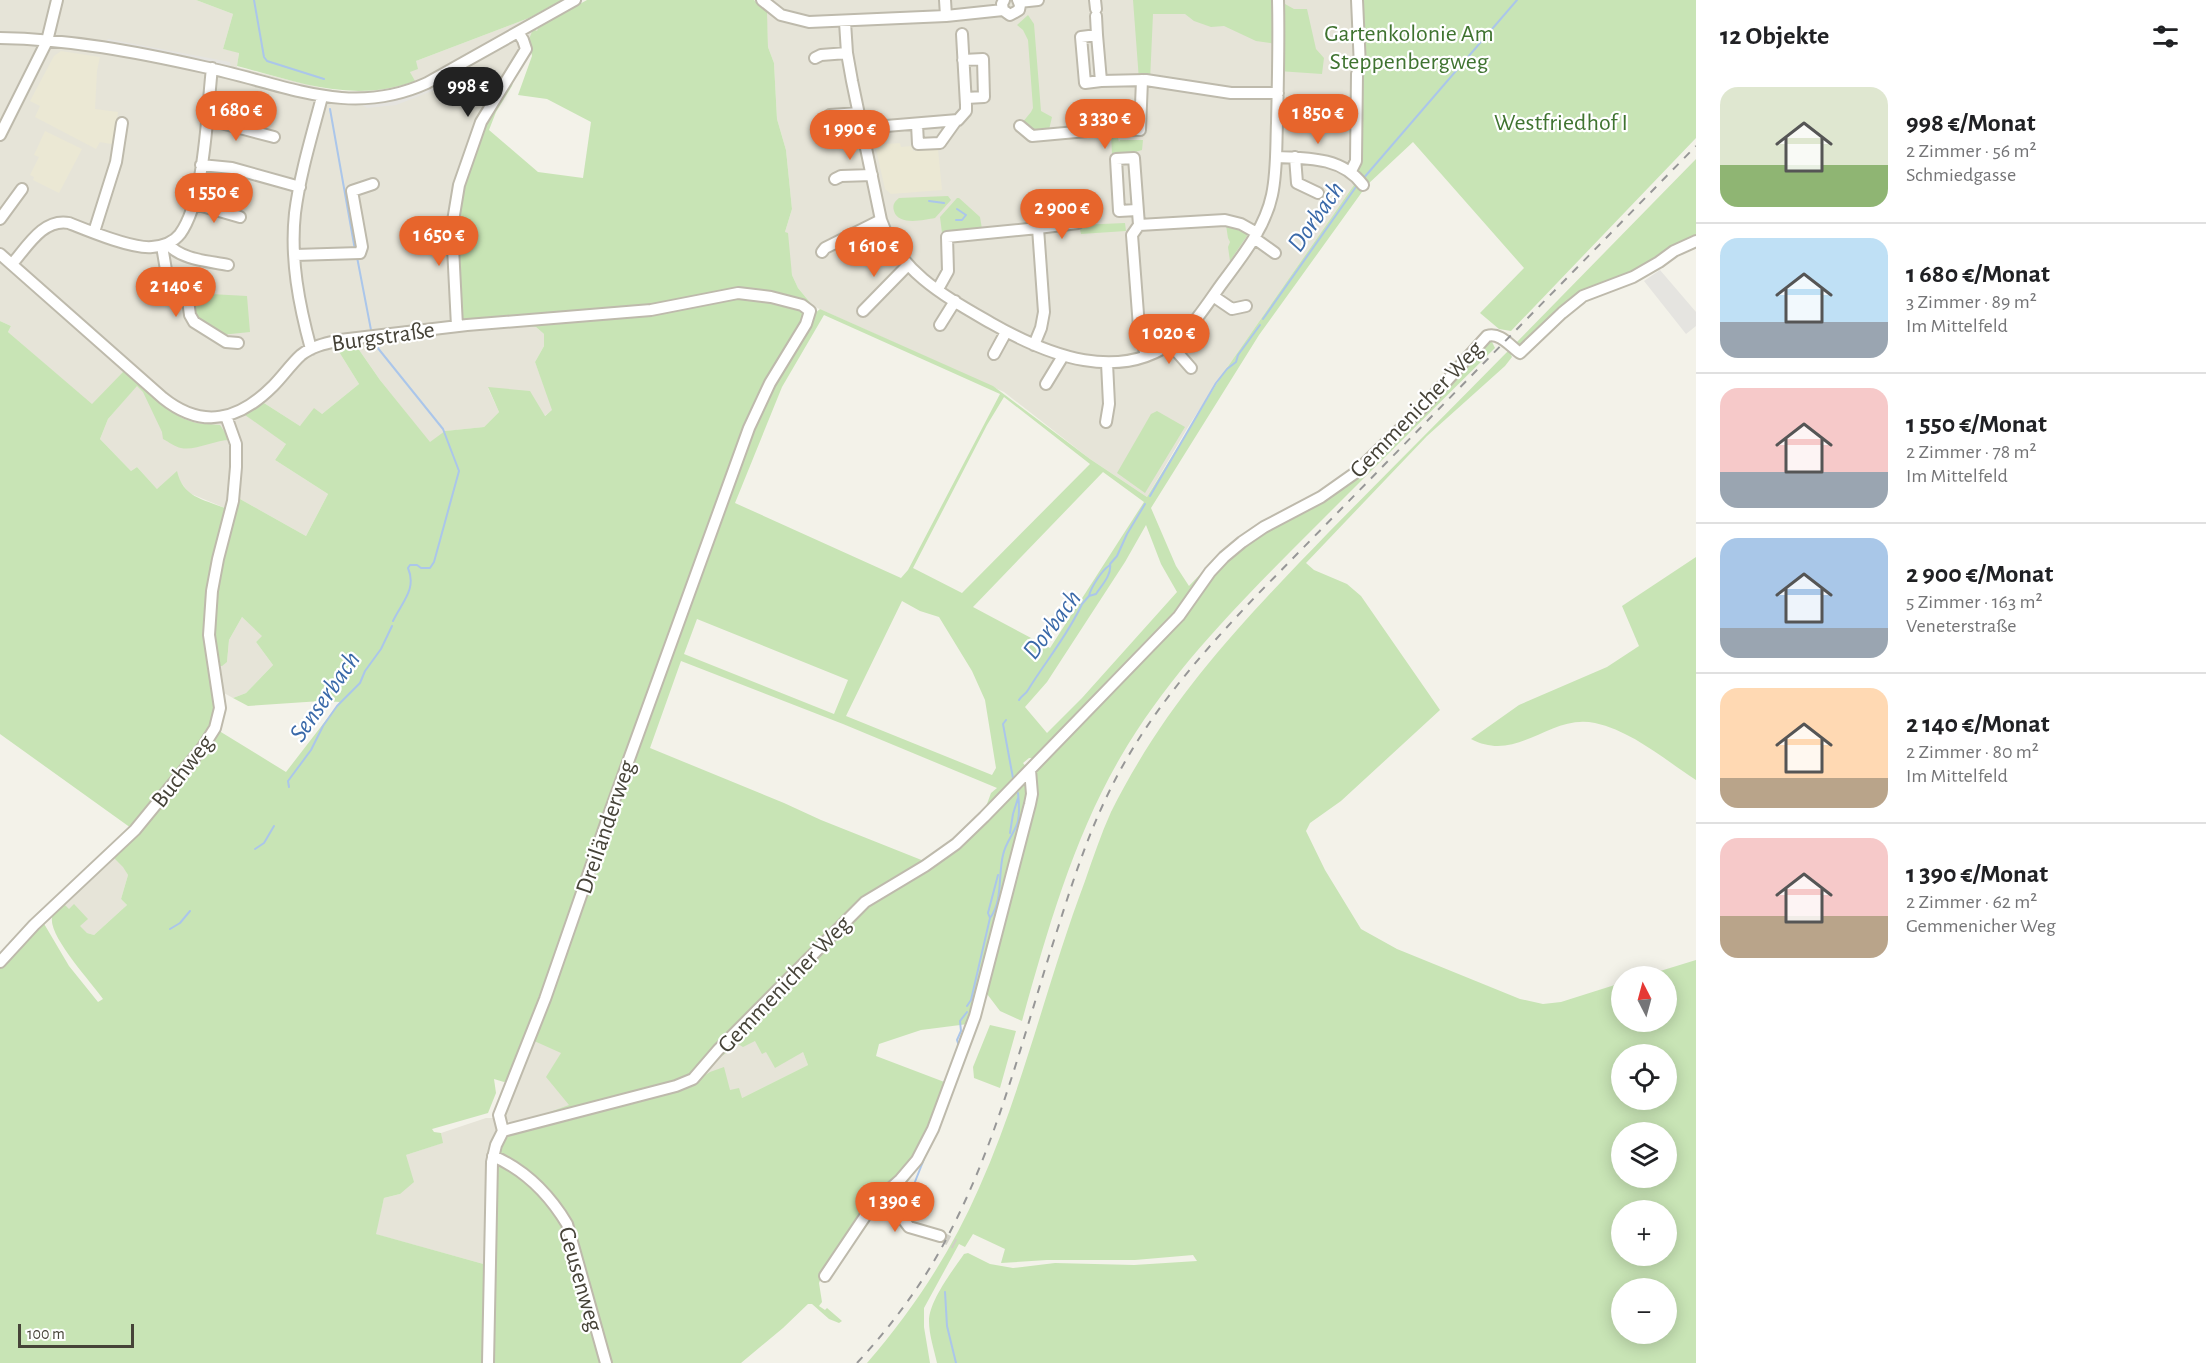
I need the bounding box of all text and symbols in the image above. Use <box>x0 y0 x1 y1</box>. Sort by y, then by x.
icon: filters <box>2149 20 2182 53</box>
park label: Gartenkolonie Am Steppenbergweg <box>1324 22 1494 74</box>
text: 12 Objekte <box>1720 23 1829 49</box>
pin: 998 € <box>426 67 510 118</box>
text: 998 € <box>447 76 489 96</box>
pin: 1 680 € <box>181 91 291 142</box>
pin: 1 850 € <box>1263 94 1373 145</box>
pin: 3 330 € <box>1050 99 1160 150</box>
text: 1 680 € <box>210 100 262 120</box>
text: 1 850 € <box>1292 103 1344 123</box>
text: 3 330 € <box>1079 108 1131 128</box>
pin: 1 990 € <box>795 110 905 161</box>
text: 998 €/Monat <box>1906 110 2035 136</box>
park label: Westfriedhof I <box>1494 111 1628 135</box>
icon: home <box>1768 111 1840 183</box>
text: 1 990 € <box>824 119 876 139</box>
text: 2 Zimmer · 56 m² <box>1906 141 2037 161</box>
text: Schmiedgasse <box>1906 165 2016 185</box>
pin: 1 550 € <box>159 173 269 224</box>
water label: Dorbach <box>1282 177 1349 256</box>
text: 1 550 € <box>189 182 239 202</box>
pin: 2 900 € <box>1007 189 1117 240</box>
text: 2 900 € <box>1034 198 1090 218</box>
pin: 1 650 € <box>384 216 494 267</box>
text: 1 650 € <box>413 225 465 245</box>
pin: 1 610 € <box>819 227 929 278</box>
text: 1 610 € <box>849 236 899 256</box>
text: 1 680 €/Monat <box>1906 261 2050 287</box>
icon: home <box>1768 262 1840 334</box>
pin: 2 140 € <box>121 267 231 318</box>
text: 2 140 € <box>150 276 202 296</box>
text: 3 Zimmer · 89 m² <box>1906 292 2037 312</box>
pin: 1 020 € <box>1114 314 1224 365</box>
text: Im Mittelfeld <box>1906 316 2008 336</box>
street label: Burgstraße <box>330 318 436 356</box>
text: 1 020 € <box>1143 323 1195 343</box>
street label: Gemmenicher Weg <box>1346 336 1488 483</box>
text: 1 550 €/Monat <box>1906 411 2047 437</box>
icon: home <box>1768 412 1840 484</box>
text: 2 Zimmer · 78 m² <box>1906 442 2037 462</box>
text: Im Mittelfeld <box>1906 466 2008 486</box>
text: 2 900 €/Monat <box>1906 561 2053 587</box>
icon: home <box>1768 562 1840 634</box>
water label: Dorbach <box>1018 585 1086 664</box>
text: 5 Zimmer · 163 m² <box>1906 592 2043 612</box>
text: Veneterstraße <box>1906 616 2017 636</box>
water label: Senserbach <box>284 647 365 746</box>
text: 2 140 €/Monat <box>1906 711 2050 737</box>
icon: home <box>1768 712 1840 784</box>
street label: Buchweg <box>147 731 219 812</box>
text: 2 Zimmer · 80 m² <box>1906 742 2039 762</box>
street label: Dreiländerweg <box>572 757 640 897</box>
text: Im Mittelfeld <box>1906 766 2008 786</box>
text: 1 390 €/Monat <box>1906 861 2048 887</box>
icon: home <box>1768 862 1840 934</box>
text: 2 Zimmer · 62 m² <box>1906 892 2037 912</box>
street label: Gemmenicher Weg <box>714 911 856 1058</box>
text: Gemmenicher Weg <box>1906 916 2056 936</box>
north arrow <box>1611 966 1677 1032</box>
map controls <box>1611 966 1677 1344</box>
button: locate <box>1611 1044 1677 1110</box>
button: layers <box>1611 1122 1677 1188</box>
pin: 1 390 € <box>840 1182 950 1233</box>
text: 1 390 € <box>869 1191 921 1211</box>
button: + <box>1611 1200 1677 1266</box>
street label: Geusenweg <box>554 1224 606 1335</box>
button: − <box>1611 1278 1677 1344</box>
scale bar <box>18 1321 134 1348</box>
text: 100 m <box>27 1326 65 1342</box>

